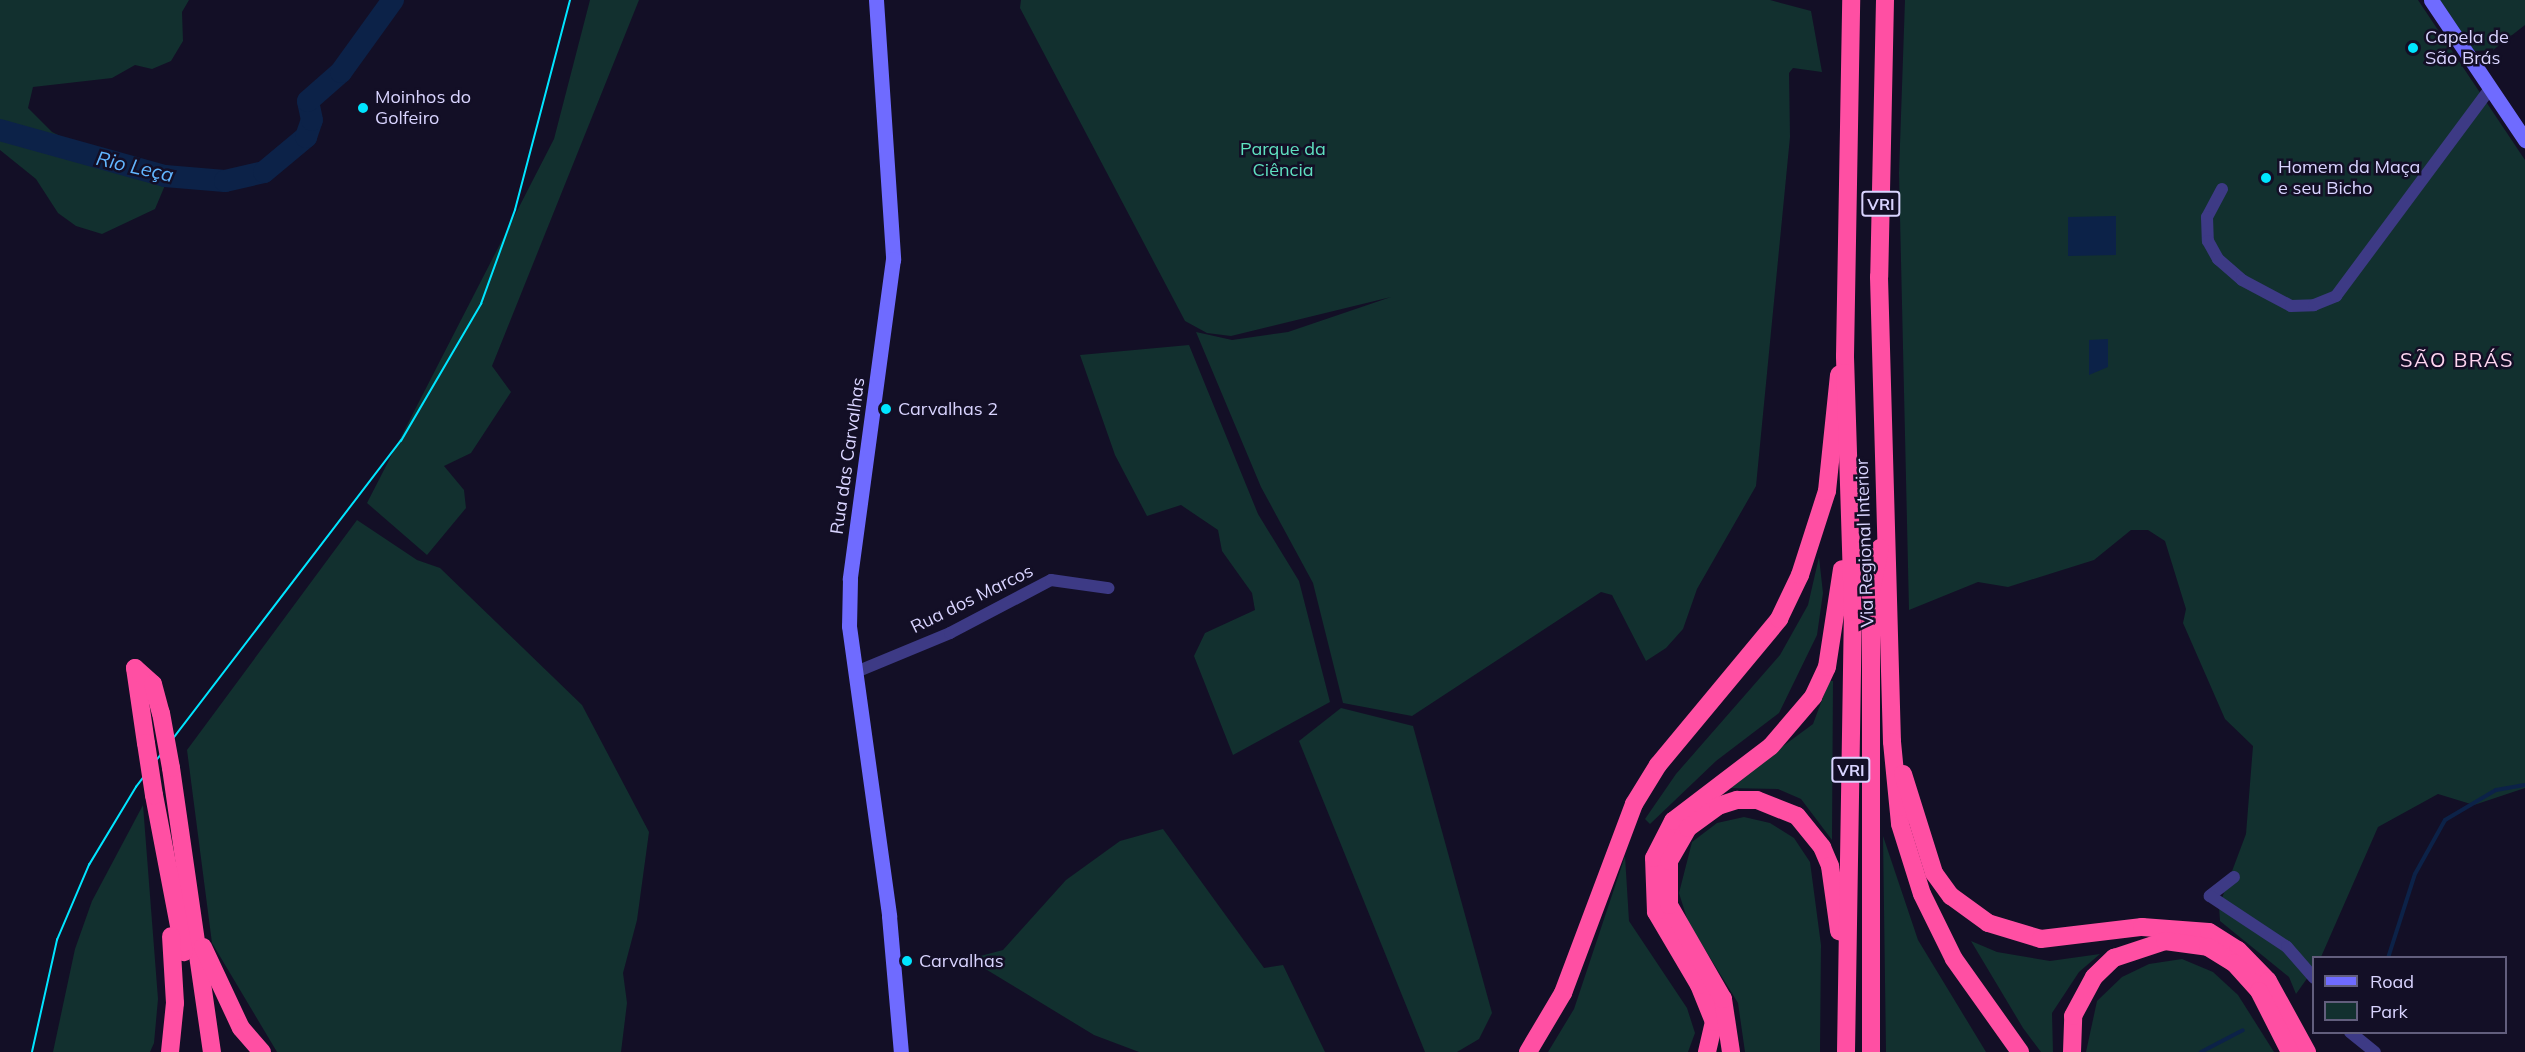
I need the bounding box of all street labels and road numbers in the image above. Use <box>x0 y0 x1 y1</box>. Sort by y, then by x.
road number: VRI <box>1860 191 1902 217</box>
street label: Rua das Carvalhas <box>826 376 870 536</box>
street label: Via Regional Interior <box>1851 458 1879 628</box>
street label: Rua dos Marcos <box>907 560 1037 638</box>
road number: VRI <box>1830 757 1872 783</box>

